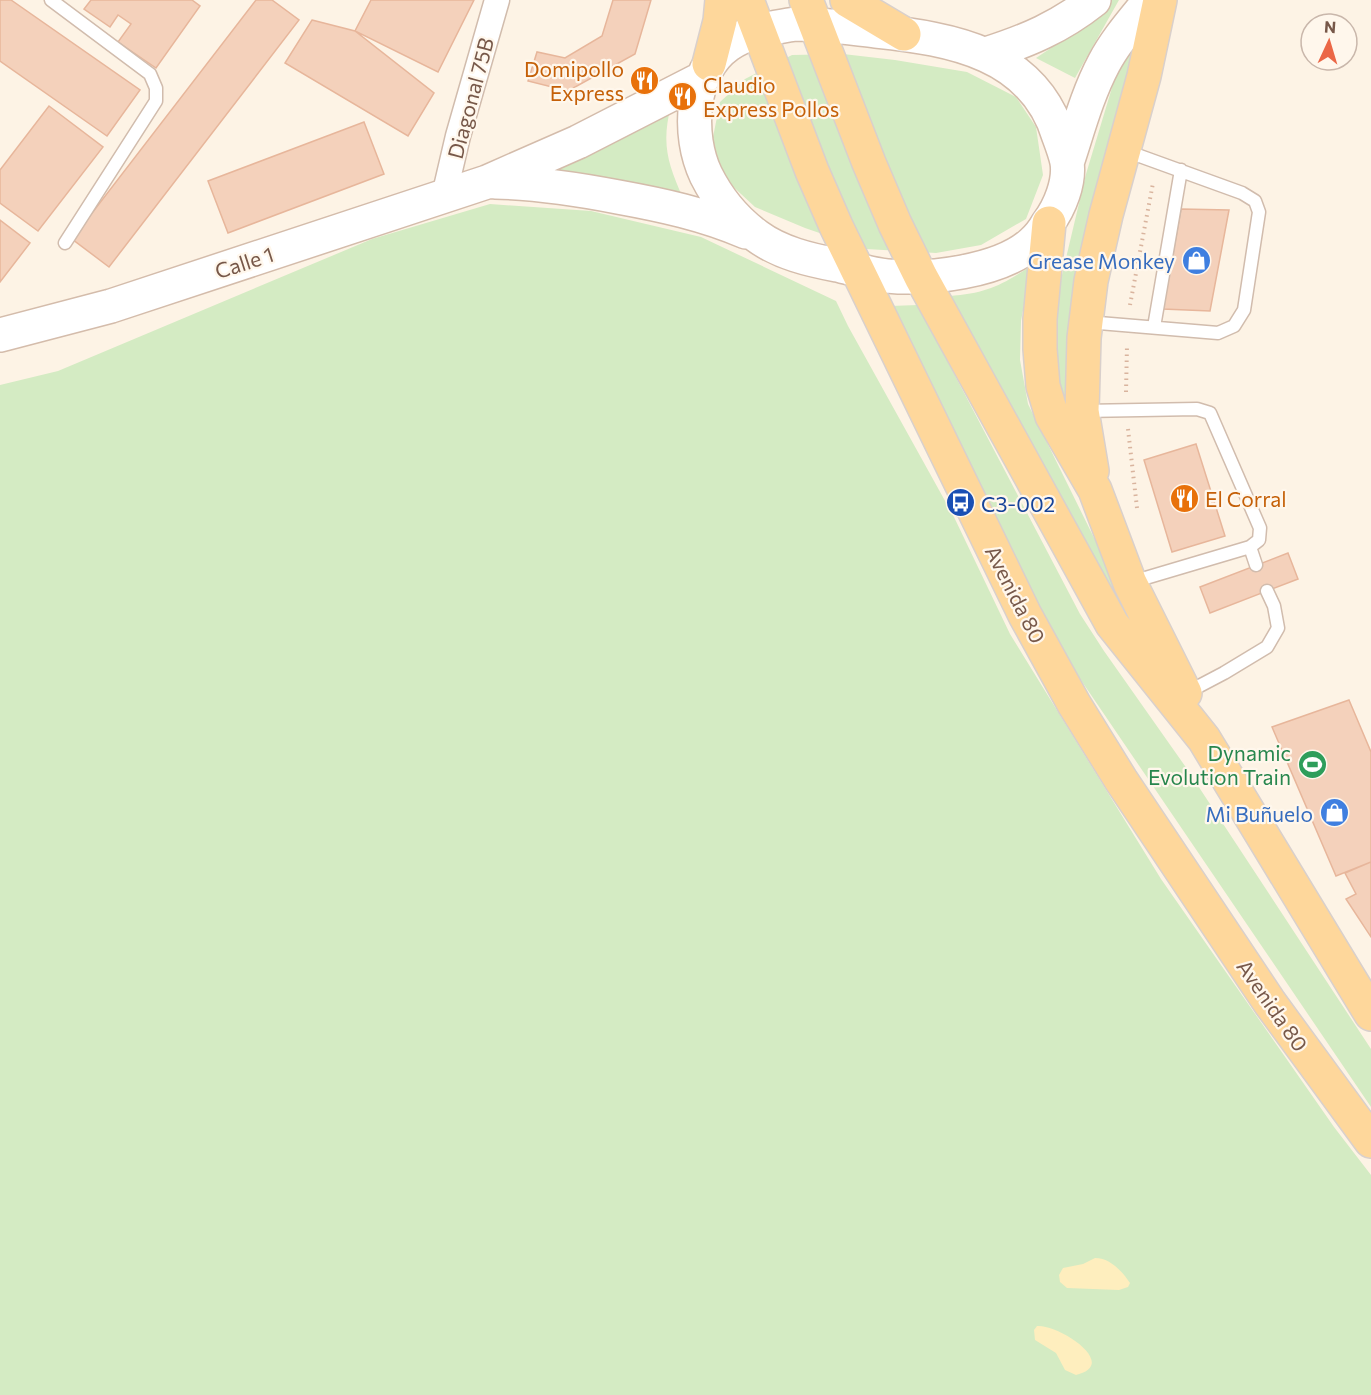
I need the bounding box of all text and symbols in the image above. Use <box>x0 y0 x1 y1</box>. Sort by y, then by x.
north arrow <box>1299 12 1359 72</box>
text: N <box>1323 17 1337 36</box>
street label: Diagonal 75B <box>442 35 498 161</box>
place label: Domipollo Express <box>524 56 624 105</box>
restaurant icon: Domipollo Express <box>629 64 661 96</box>
place label: Claudio Express Pollos <box>703 72 839 121</box>
restaurant icon: Claudio Express Pollos <box>666 80 698 112</box>
street label: Calle 1 <box>212 241 276 283</box>
shop icon: Grease Monkey <box>1180 244 1212 276</box>
place label: Grease Monkey <box>1028 248 1175 273</box>
restaurant icon: El Corral <box>1168 482 1200 514</box>
place label: El Corral <box>1205 486 1287 511</box>
bus stop icon: C3-002 <box>944 487 976 519</box>
place label: C3-002 <box>981 491 1055 516</box>
street label: Avenida 80 <box>981 541 1051 647</box>
place label: Dynamic Evolution Train <box>1148 740 1291 789</box>
sports icon: Dynamic Evolution Train <box>1296 748 1328 780</box>
shop icon: Mi Buñuelo <box>1318 797 1350 829</box>
place label: Mi Buñuelo <box>1205 801 1313 826</box>
street label: Avenida 80 <box>1232 954 1314 1056</box>

